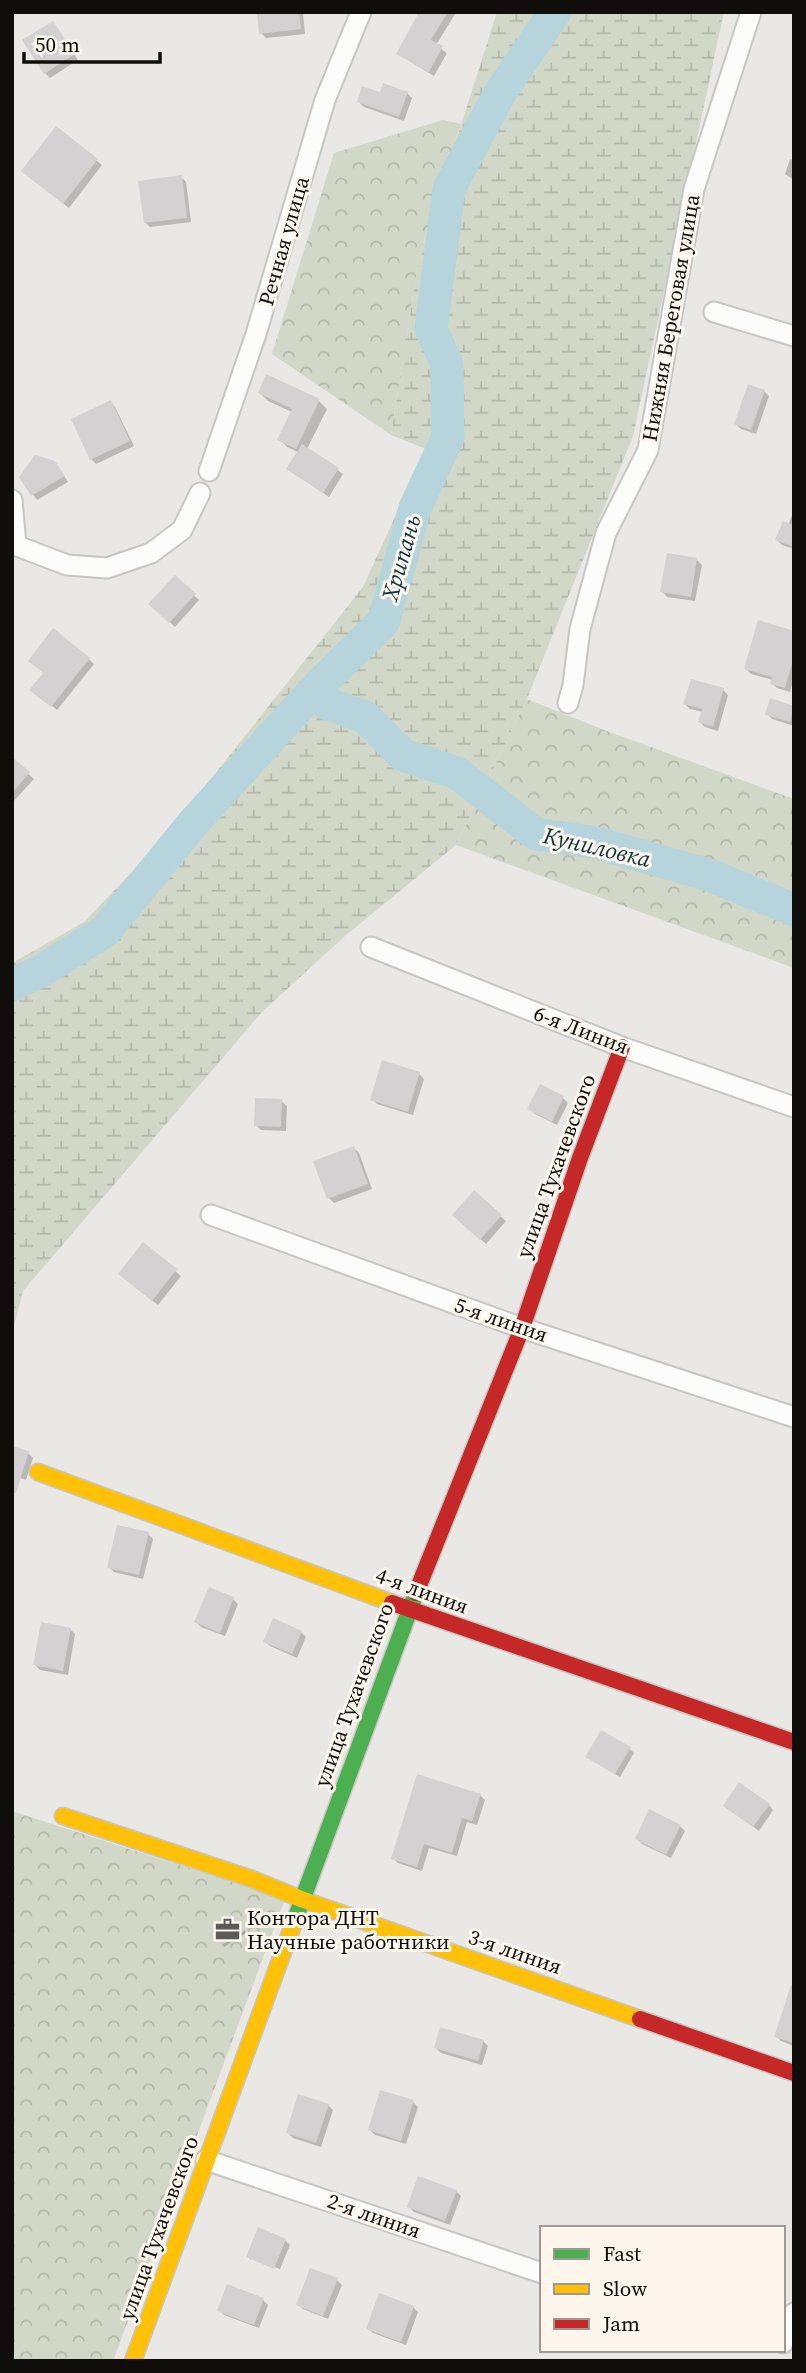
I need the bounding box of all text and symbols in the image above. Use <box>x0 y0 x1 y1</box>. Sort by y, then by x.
scale bar <box>24 21 161 65</box>
text: 50 m <box>35 30 80 59</box>
street label: Речная улица <box>251 173 316 309</box>
street label: Нижняя Береговая улица <box>634 192 707 444</box>
water label: Хрипань <box>373 511 429 606</box>
water label: Куниловка <box>539 819 654 875</box>
street label: 6-я Линия <box>530 998 633 1061</box>
street label: улица Тухачевского <box>509 1070 602 1262</box>
street label: 5-я линия <box>451 1290 552 1349</box>
street label: 4-я линия <box>372 1560 473 1621</box>
street label: улица Тухачевского <box>307 1599 400 1791</box>
place label: Контора ДНТ Научные работники <box>247 1903 450 1956</box>
office icon: Контора ДНТ Научные работники <box>213 1916 241 1944</box>
street label: 3-я линия <box>465 1922 566 1981</box>
street label: улица Тухачевского <box>112 2132 205 2324</box>
street label: 2-я линия <box>324 2186 425 2245</box>
legend <box>540 2226 785 2352</box>
text: Fast <box>603 2239 641 2268</box>
text: Slow <box>603 2274 647 2303</box>
text: Jam <box>602 2309 640 2338</box>

